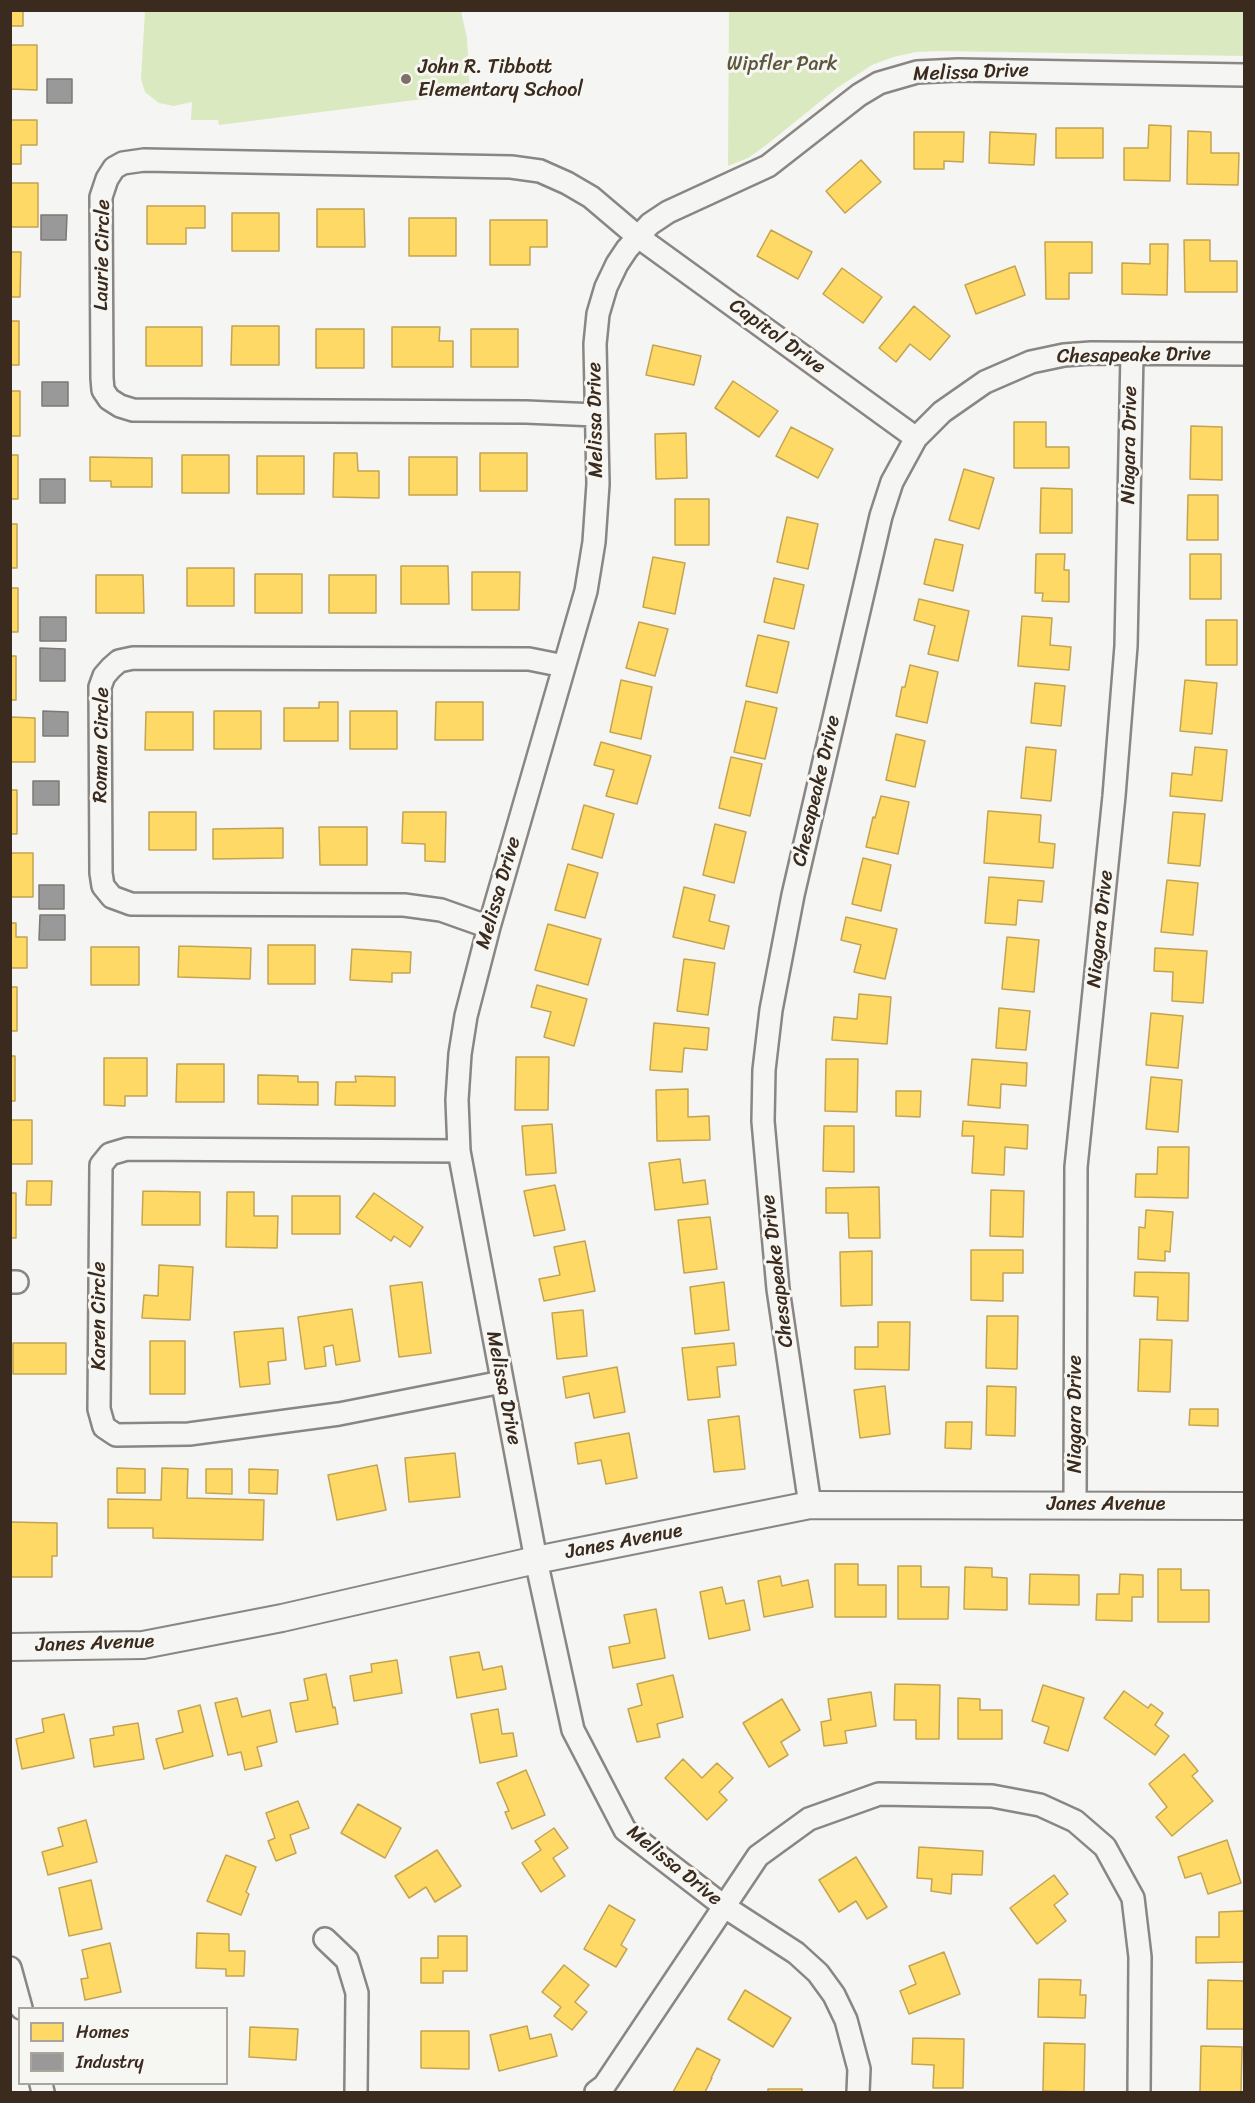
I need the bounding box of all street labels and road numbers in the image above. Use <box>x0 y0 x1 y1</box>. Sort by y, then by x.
street label: Melissa Drive <box>913 59 1029 87</box>
street label: Laurie Circle <box>90 199 116 311</box>
street label: Capitol Drive <box>724 294 830 380</box>
street label: Chesapeake Drive <box>1057 343 1211 369</box>
street label: Melissa Drive <box>583 362 609 478</box>
street label: Niagara Drive <box>1117 386 1143 504</box>
street label: Roman Circle <box>89 687 115 803</box>
street label: Chesapeake Drive <box>788 713 846 869</box>
street label: Melissa Drive <box>472 834 526 952</box>
street label: Niagara Drive <box>1083 869 1119 989</box>
street label: Chesapeake Drive <box>757 1193 799 1349</box>
street label: Karen Circle <box>88 1262 112 1370</box>
street label: Melissa Drive <box>480 1329 526 1447</box>
street label: Niagara Drive <box>1064 1355 1088 1473</box>
street label: Janes Avenue <box>1047 1493 1165 1517</box>
street label: Janes Avenue <box>563 1519 685 1565</box>
street label: Janes Avenue <box>35 1630 155 1658</box>
street label: Melissa Drive <box>621 1820 727 1912</box>

